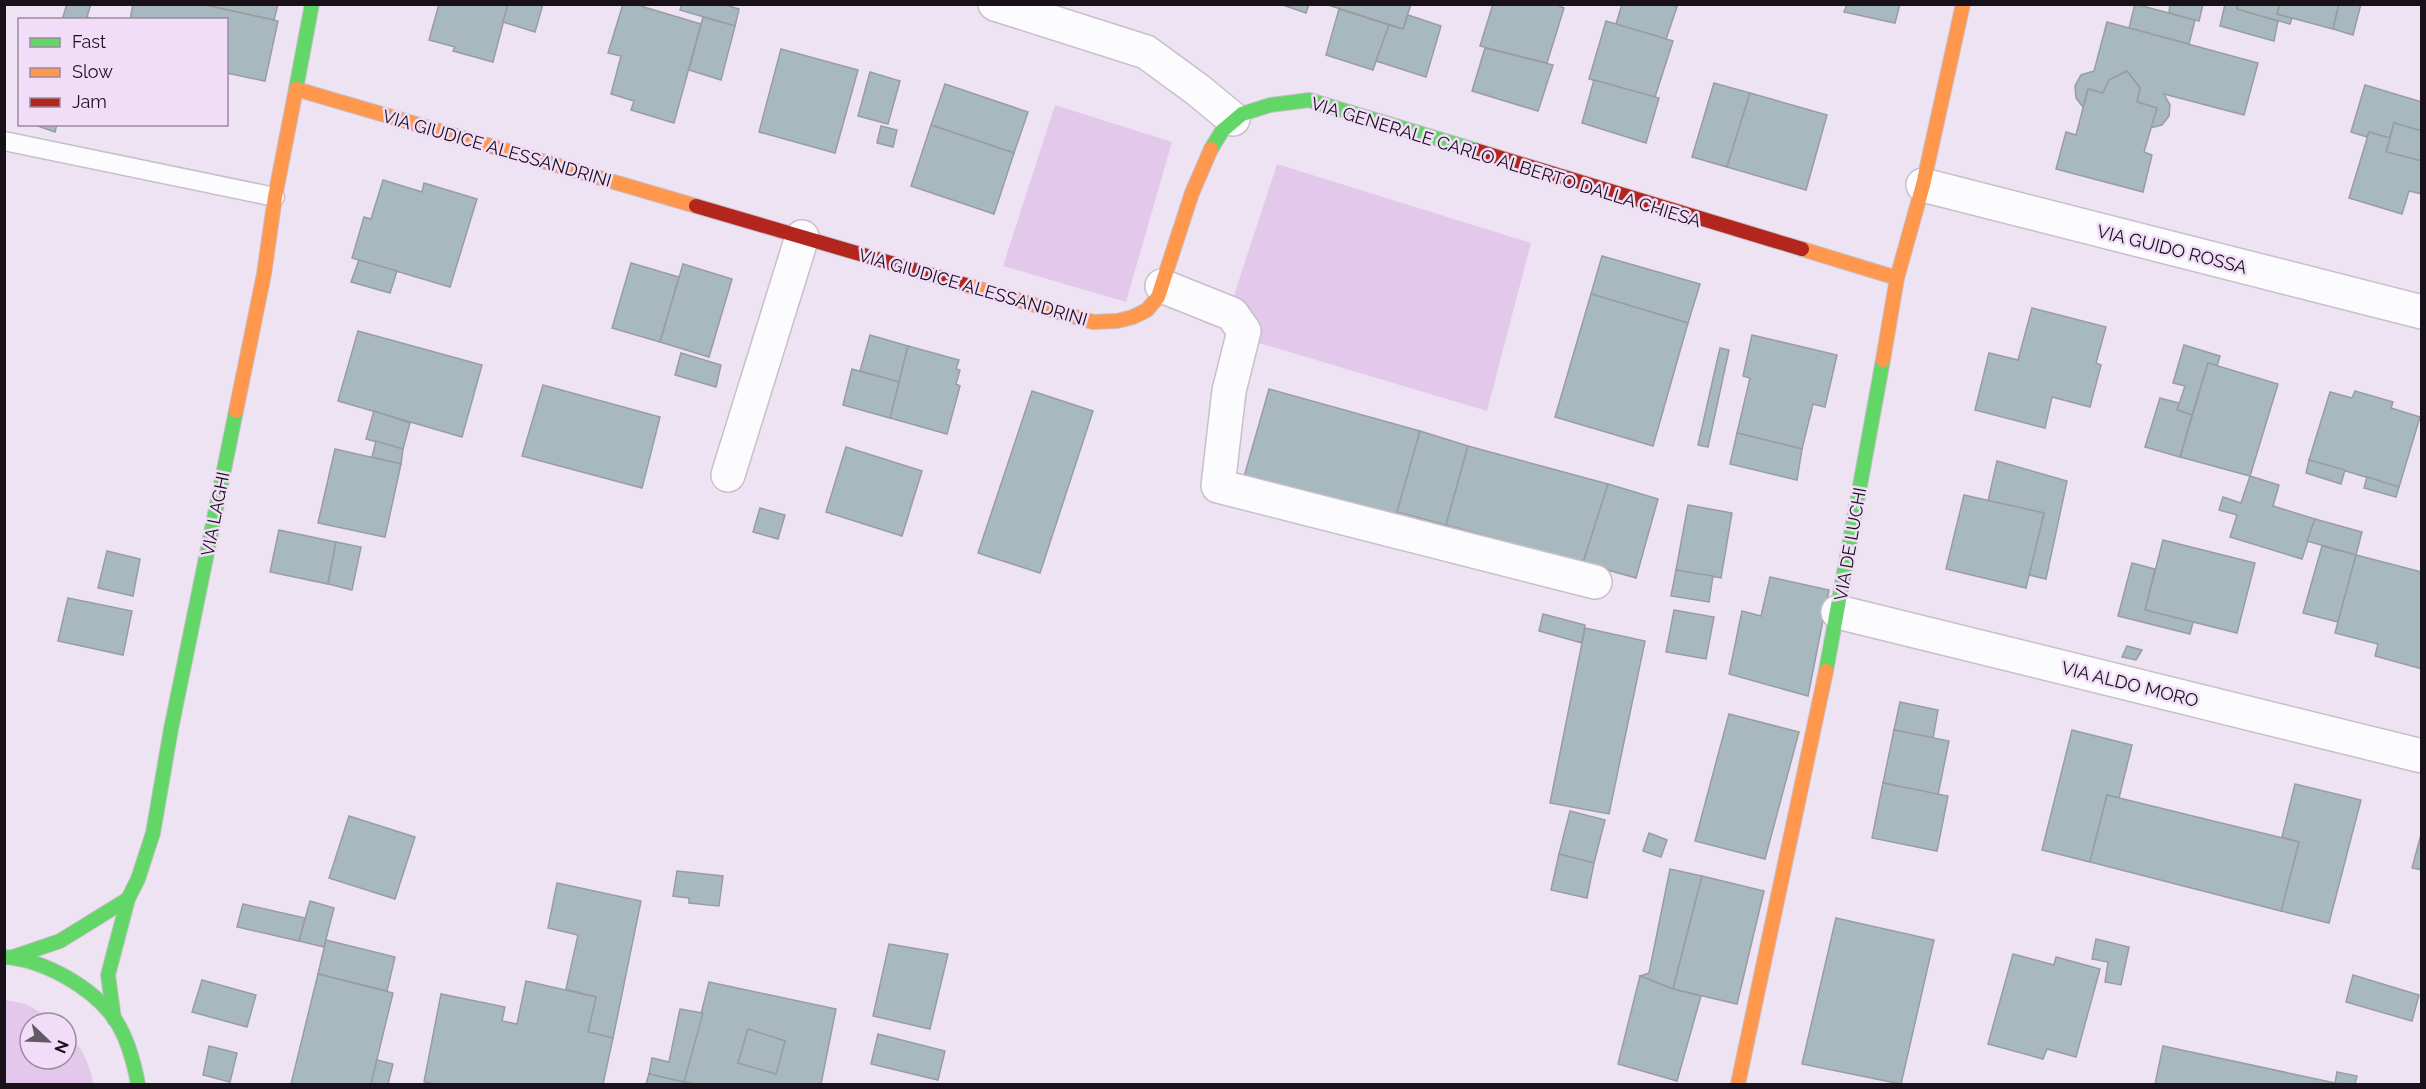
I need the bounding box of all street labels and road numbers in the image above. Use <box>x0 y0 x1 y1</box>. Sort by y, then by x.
street label: VIA GENERALE CARLO ALBERTO DALLA CHIESA <box>1309 93 1703 231</box>
street label: VIA GIUDICE ALESSANDRINI <box>380 105 614 191</box>
street label: VIA GUIDO ROSSA <box>2095 220 2249 278</box>
street label: VIA GIUDICE ALESSANDRINI <box>856 244 1090 330</box>
street label: VIA LAGHI <box>197 470 233 558</box>
street label: VIA DE LUCHI <box>1830 486 1870 602</box>
street label: VIA ALDO MORO <box>2059 657 2201 711</box>

